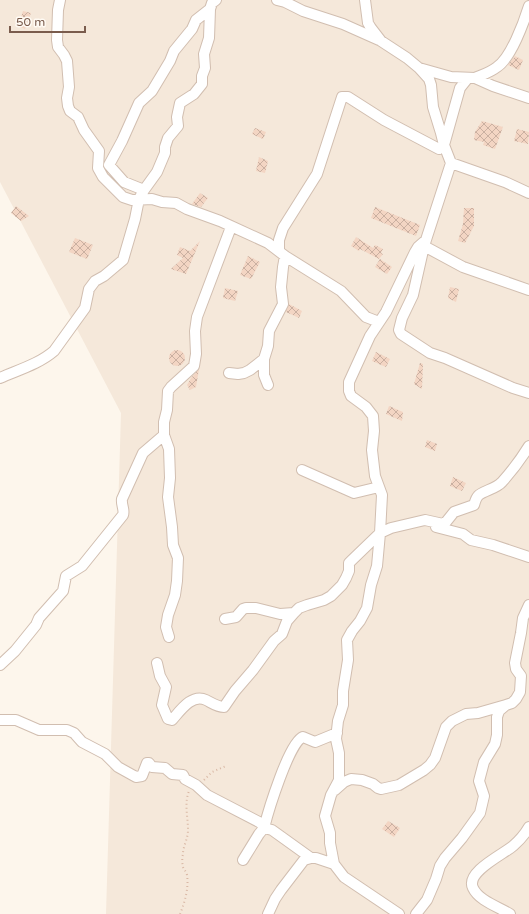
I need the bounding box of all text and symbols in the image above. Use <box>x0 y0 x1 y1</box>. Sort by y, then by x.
scale bar <box>10 8 85 34</box>
text: 50 m <box>16 15 45 29</box>

